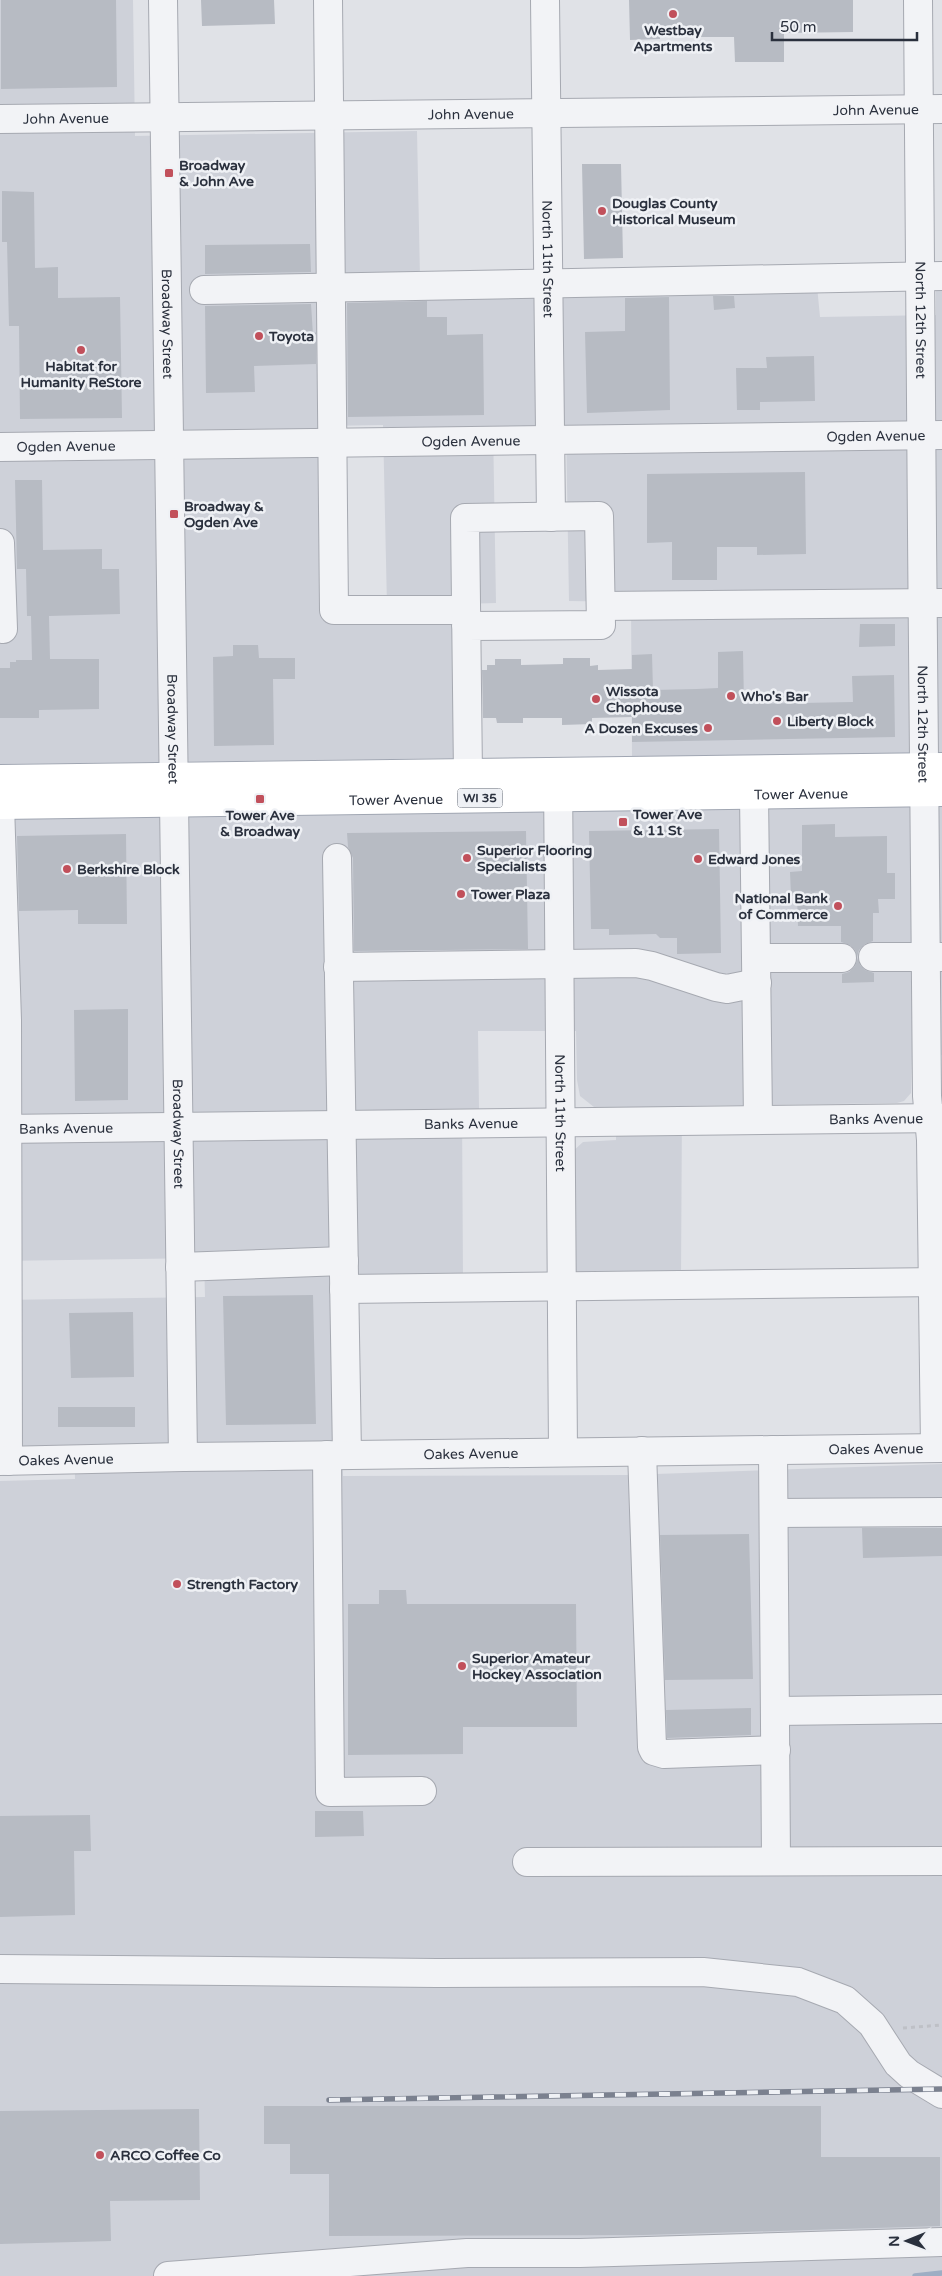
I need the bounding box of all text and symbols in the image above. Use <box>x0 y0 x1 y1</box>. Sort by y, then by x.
marker: Westbay Apartments <box>667 8 679 20</box>
scale bar <box>772 10 917 42</box>
text: 50 m <box>780 18 817 36</box>
place label: Westbay Apartments <box>634 22 713 55</box>
street label: John Avenue <box>833 101 919 119</box>
street label: John Avenue <box>428 106 514 123</box>
street label: John Avenue <box>23 110 109 128</box>
place label: Broadway & John Ave <box>179 157 254 190</box>
marker: Broadway & John Ave <box>163 167 175 179</box>
place label: Douglas County Historical Museum <box>612 195 736 228</box>
street label: North 11th Street <box>538 200 557 319</box>
marker: Douglas County Historical Museum <box>596 205 608 217</box>
street label: North 12th Street <box>912 261 929 379</box>
street label: Broadway Street <box>158 269 176 380</box>
place label: Toyota <box>268 328 314 345</box>
marker: Toyota <box>253 330 265 342</box>
marker: Habitat for Humanity ReStore <box>75 344 87 356</box>
place label: Habitat for Humanity ReStore <box>21 358 142 391</box>
street label: Ogden Avenue <box>826 427 926 445</box>
street label: Ogden Avenue <box>421 432 521 451</box>
street label: Ogden Avenue <box>16 438 116 456</box>
place label: Broadway & Ogden Ave <box>184 498 264 531</box>
marker: Broadway & Ogden Ave <box>168 508 180 520</box>
street label: North 12th Street <box>914 665 931 784</box>
street label: Broadway Street <box>163 674 182 785</box>
place label: Wissota Chophouse <box>606 683 682 716</box>
place label: Who's Bar <box>741 688 809 705</box>
marker: Who's Bar <box>725 690 737 702</box>
marker: Wissota Chophouse <box>590 693 602 705</box>
place label: Liberty Block <box>787 713 874 730</box>
marker: Liberty Block <box>771 715 783 727</box>
place label: A Dozen Excuses <box>584 720 698 737</box>
marker: A Dozen Excuses <box>702 722 714 734</box>
street label: Tower Avenue <box>754 785 848 804</box>
road number: WI 35 <box>458 788 502 808</box>
street label: Tower Avenue <box>349 791 443 809</box>
marker: Tower Ave & Broadway <box>254 793 266 805</box>
place label: Tower Ave & 11 St <box>632 806 702 839</box>
place label: Tower Ave & Broadway <box>220 807 301 840</box>
marker: Tower Ave & 11 St <box>617 816 629 828</box>
place label: Superior Flooring Specialists <box>477 842 592 875</box>
place label: Edward Jones <box>708 851 801 868</box>
marker: Superior Flooring Specialists <box>461 852 473 864</box>
marker: Edward Jones <box>692 853 704 865</box>
place label: Berkshire Block <box>77 861 180 878</box>
marker: Berkshire Block <box>61 863 73 875</box>
place label: Tower Plaza <box>470 886 551 903</box>
marker: Tower Plaza <box>455 888 467 900</box>
place label: National Bank of Commerce <box>734 890 828 923</box>
marker: National Bank of Commerce <box>832 900 844 912</box>
street label: North 11th Street <box>551 1054 569 1173</box>
street label: Broadway Street <box>169 1079 187 1190</box>
street label: Banks Avenue <box>829 1110 923 1128</box>
street label: Banks Avenue <box>424 1115 518 1133</box>
street label: Banks Avenue <box>19 1120 113 1138</box>
street label: Oakes Avenue <box>828 1440 924 1458</box>
street label: Oakes Avenue <box>423 1445 519 1463</box>
street label: Oakes Avenue <box>18 1451 114 1470</box>
place label: Strength Factory <box>187 1576 299 1593</box>
marker: Strength Factory <box>171 1578 183 1590</box>
place label: Superior Amateur Hockey Association <box>472 1650 602 1683</box>
marker: Superior Amateur Hockey Association <box>456 1660 468 1672</box>
place label: ARCO Coffee Co <box>110 2147 221 2164</box>
marker: ARCO Coffee Co <box>94 2149 106 2161</box>
north arrow <box>882 2216 932 2266</box>
text: N <box>886 2235 903 2247</box>

